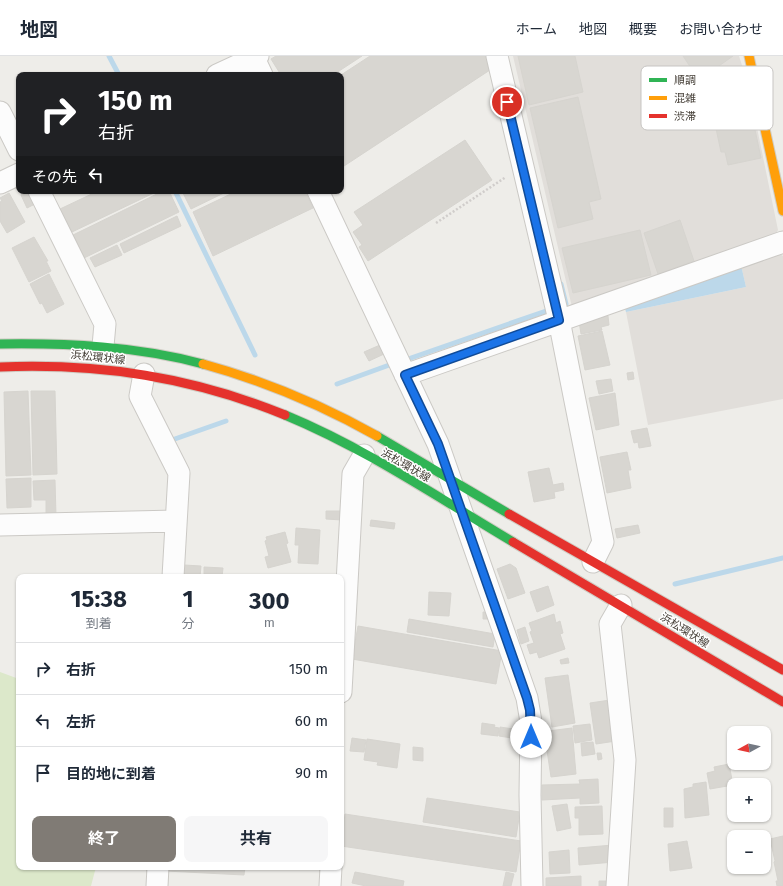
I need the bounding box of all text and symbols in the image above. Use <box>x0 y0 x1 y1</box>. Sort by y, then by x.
text: 地図 <box>20 18 58 41</box>
text: ホーム <box>515 21 557 38</box>
text: 地図 <box>579 21 607 38</box>
text: 概要 <box>629 21 657 38</box>
text: お問い合わせ <box>679 21 763 38</box>
legend <box>641 66 773 130</box>
text: 順調 <box>674 74 696 87</box>
text: 150 m <box>98 84 173 117</box>
pin <box>490 85 524 119</box>
icon: right <box>32 88 84 140</box>
icon: arrive <box>496 91 518 113</box>
text: 混雑 <box>674 92 696 105</box>
text: 渋滞 <box>674 110 696 123</box>
text: 右折 <box>98 122 134 144</box>
icon: left <box>85 164 107 186</box>
text: その先 <box>32 168 77 186</box>
street label: 浜松環状線 <box>70 348 126 367</box>
street label: 浜松環状線 <box>379 446 433 485</box>
text: 15:38 <box>70 585 127 613</box>
text: 1 <box>182 585 194 613</box>
text: 300 <box>249 587 290 615</box>
street label: 浜松環状線 <box>658 610 712 651</box>
text: m <box>264 615 275 630</box>
text: 到着 <box>86 616 112 631</box>
text: 分 <box>181 616 195 631</box>
icon: right <box>32 658 54 680</box>
text: 150 m <box>289 660 328 678</box>
text: 右折 <box>66 661 96 679</box>
icon: left <box>32 710 54 732</box>
text: 60 m <box>295 712 328 730</box>
text: 左折 <box>66 713 96 731</box>
position arrow <box>510 716 552 758</box>
north arrow <box>727 726 771 770</box>
map controls <box>727 726 771 874</box>
icon: arrive <box>32 762 54 784</box>
text: 90 m <box>295 764 328 782</box>
text: 目的地に到着 <box>66 765 156 783</box>
button: + <box>727 778 771 822</box>
button: 終了 <box>32 816 176 862</box>
button: 共有 <box>184 816 328 862</box>
button: − <box>727 830 771 874</box>

